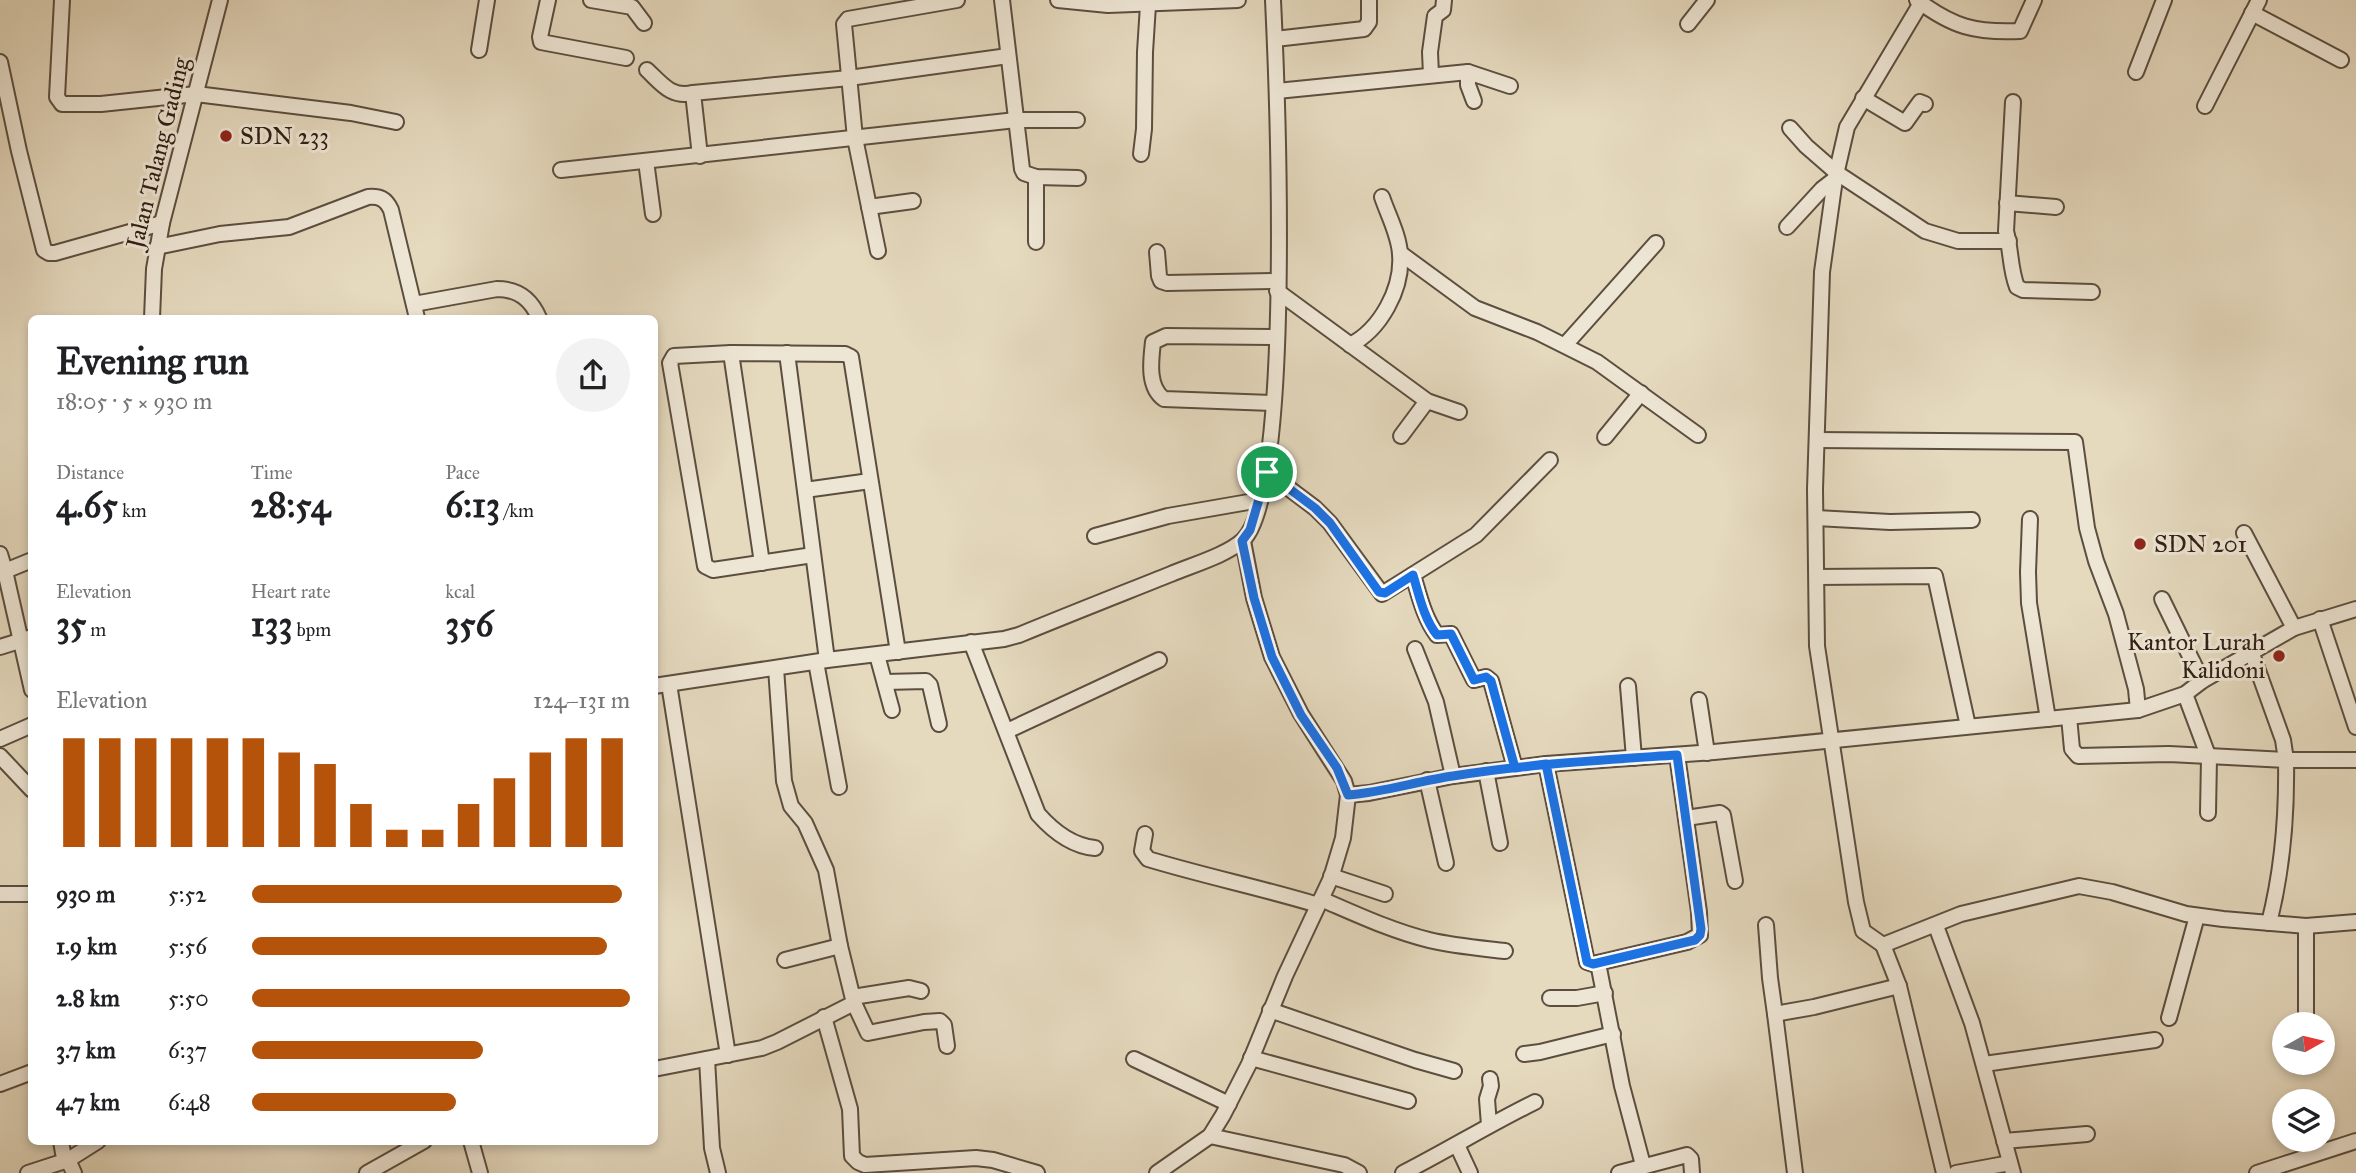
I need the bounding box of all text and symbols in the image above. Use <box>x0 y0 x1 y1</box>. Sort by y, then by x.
street label: Jalan Talang Gading <box>119 54 196 254</box>
place label: SDN 233 <box>240 121 329 151</box>
marker: SDN 233 <box>218 128 234 144</box>
text: Evening run <box>56 338 249 384</box>
button: share <box>556 338 630 412</box>
text: 18:05 · 5 × 930 m <box>56 387 212 415</box>
pin <box>1237 442 1297 502</box>
icon: arrive <box>1248 453 1286 491</box>
text: Distance <box>56 461 124 484</box>
text: Time <box>251 461 293 484</box>
text: Pace <box>445 461 480 484</box>
text: 4.65 <box>56 484 118 527</box>
text: 28:54 <box>251 484 330 527</box>
text: 6:13 <box>445 484 500 527</box>
text: km <box>118 499 147 522</box>
text: /km <box>500 499 534 522</box>
place label: SDN 201 <box>2154 529 2247 559</box>
marker: SDN 201 <box>2132 536 2148 552</box>
text: Elevation <box>56 580 131 603</box>
text: Heart rate <box>251 580 331 603</box>
text: kcal <box>445 580 475 603</box>
text: 35 <box>56 603 86 646</box>
text: 133 <box>251 603 292 646</box>
text: 356 <box>445 603 494 646</box>
text: m <box>86 618 106 641</box>
text: bpm <box>292 618 331 641</box>
place label: Kantor Lurah Kalidoni <box>2127 627 2265 685</box>
marker: Kantor Lurah Kalidoni <box>2271 648 2287 664</box>
text: Elevation <box>56 686 147 714</box>
text: 124–131 m <box>533 686 630 714</box>
text: 930 m <box>56 880 115 908</box>
text: 5:52 <box>168 880 207 908</box>
text: 1.9 km <box>56 932 117 960</box>
text: 5:56 <box>168 932 207 960</box>
text: 2.8 km <box>56 984 120 1012</box>
text: 5:50 <box>168 984 209 1012</box>
north arrow <box>2272 1012 2334 1074</box>
map controls <box>2272 1012 2335 1152</box>
text: 3.7 km <box>56 1036 116 1064</box>
text: 6:37 <box>168 1036 207 1064</box>
text: 4.7 km <box>56 1088 120 1116</box>
text: 6:48 <box>168 1088 211 1116</box>
button: layers <box>2272 1089 2335 1152</box>

